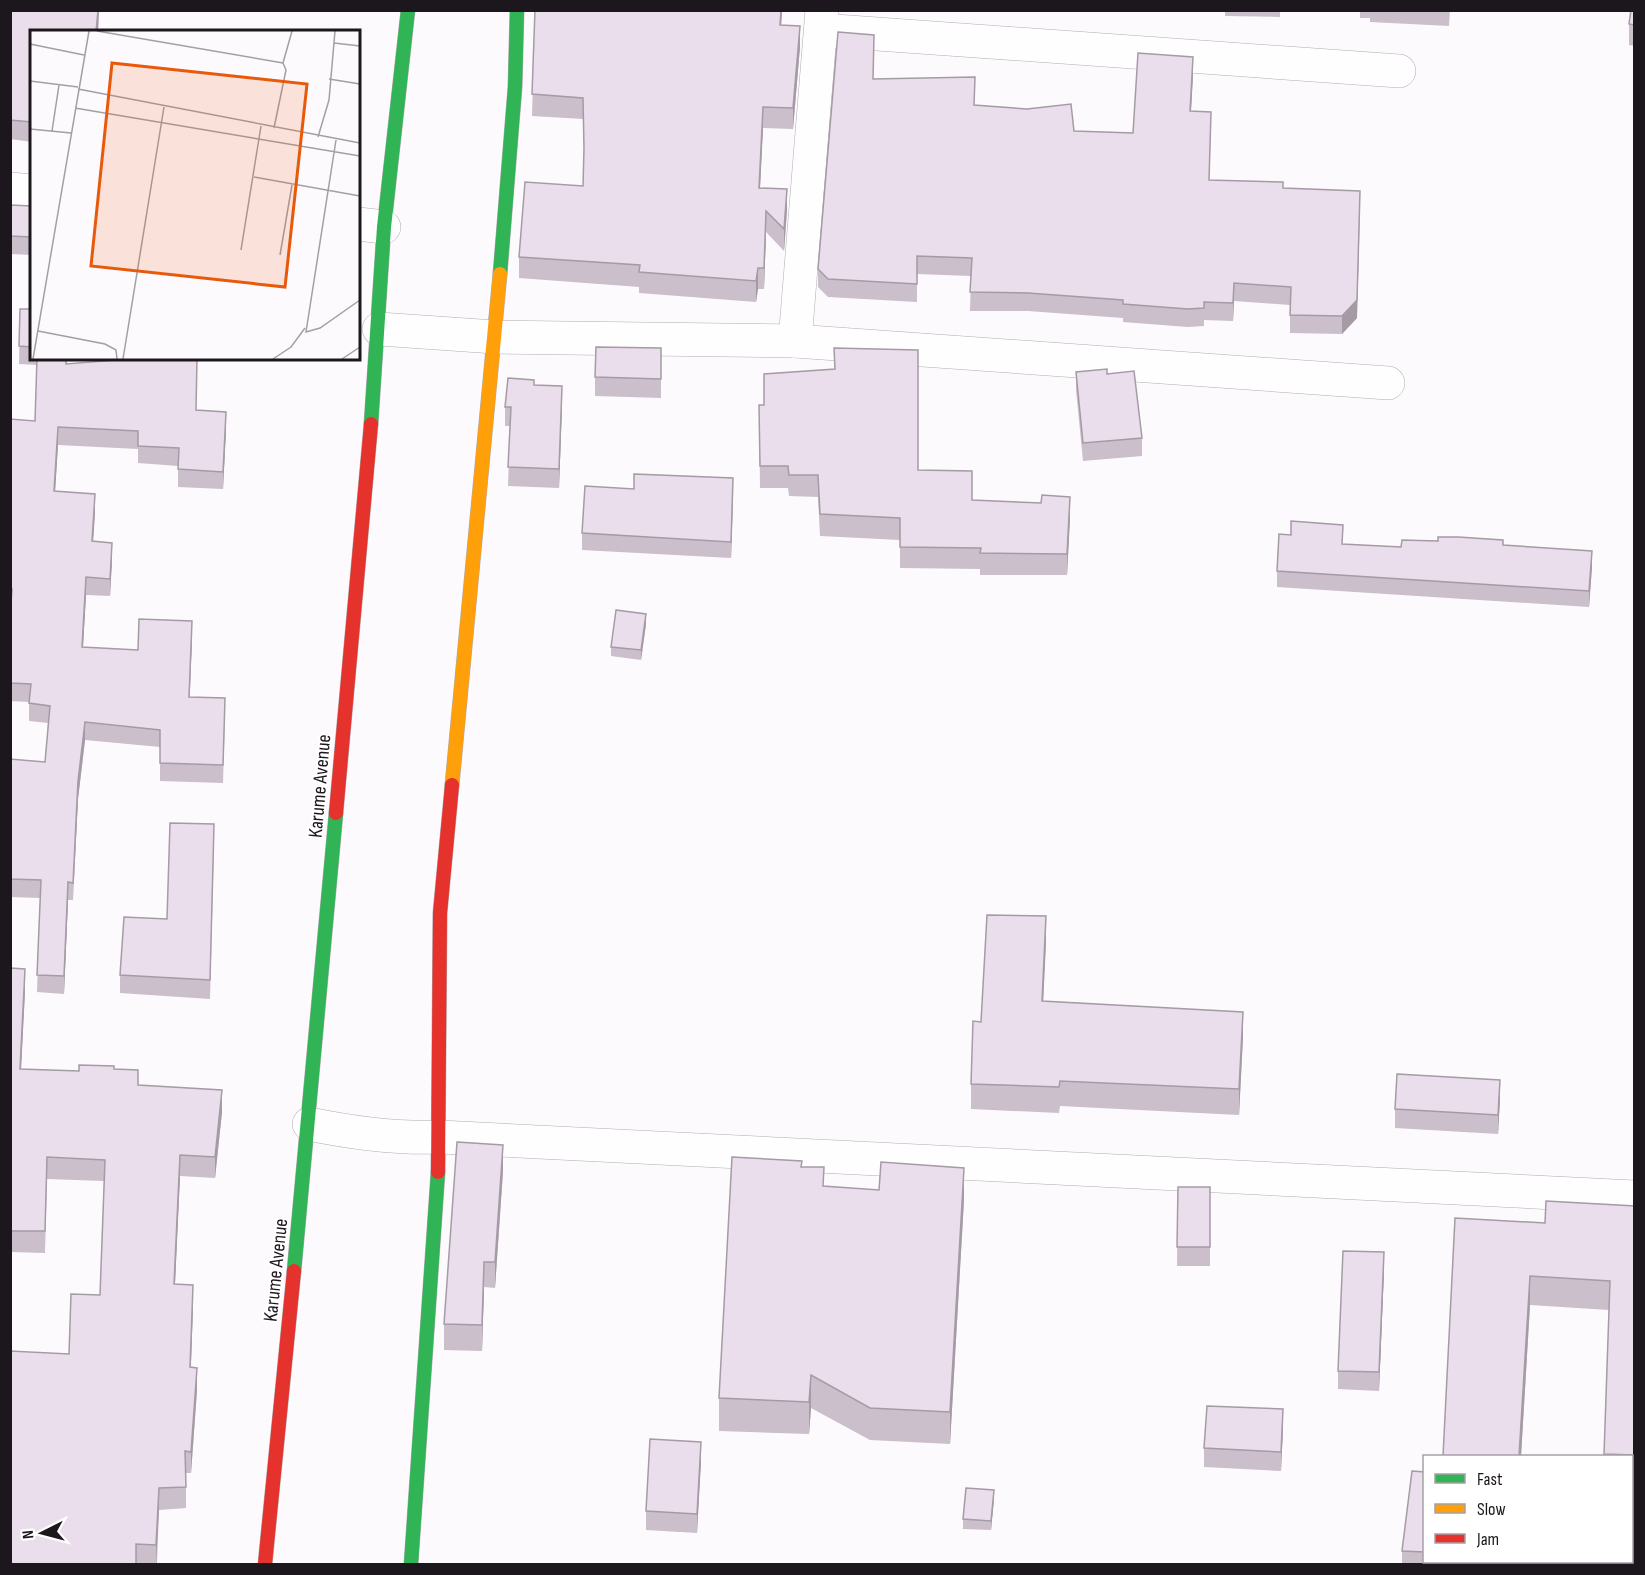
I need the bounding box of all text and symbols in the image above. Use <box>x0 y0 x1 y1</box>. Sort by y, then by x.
inset map <box>30 30 360 360</box>
street label: Karume Avenue <box>304 733 336 839</box>
street label: Karume Avenue <box>259 1217 293 1323</box>
legend <box>1423 1455 1633 1563</box>
text: Fast <box>1477 1469 1503 1490</box>
text: Slow <box>1477 1499 1506 1520</box>
north arrow <box>12 1503 72 1563</box>
text: N <box>19 1529 38 1540</box>
text: Jam <box>1476 1529 1499 1550</box>

